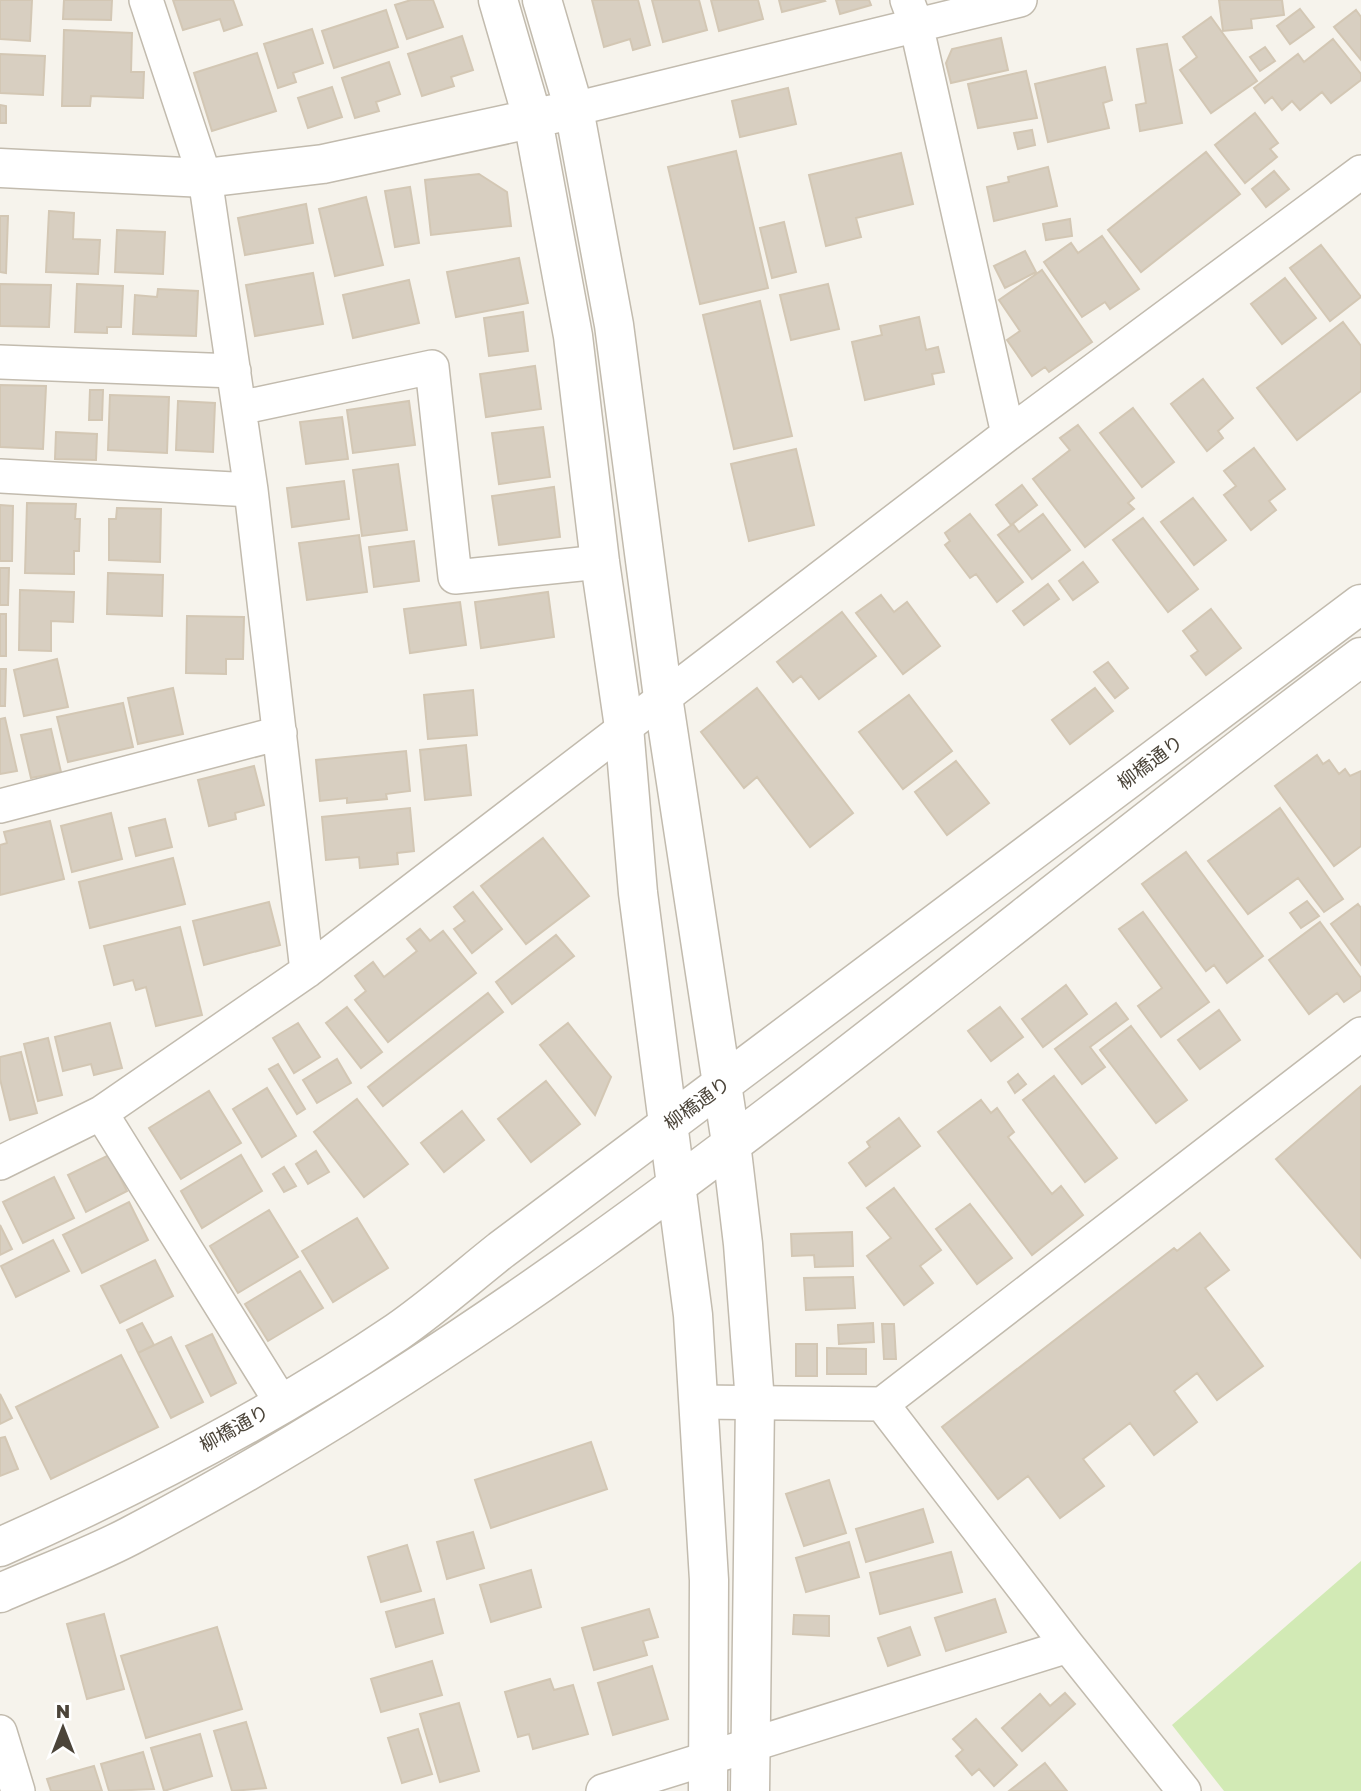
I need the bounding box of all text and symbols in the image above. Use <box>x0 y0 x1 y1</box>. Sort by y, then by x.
street label: 柳橋通り <box>1112 730 1187 794</box>
street label: 柳橋通り <box>659 1071 734 1134</box>
street label: 柳橋通り <box>195 1399 273 1456</box>
north arrow <box>28 1693 98 1763</box>
text: N <box>56 1699 70 1722</box>

